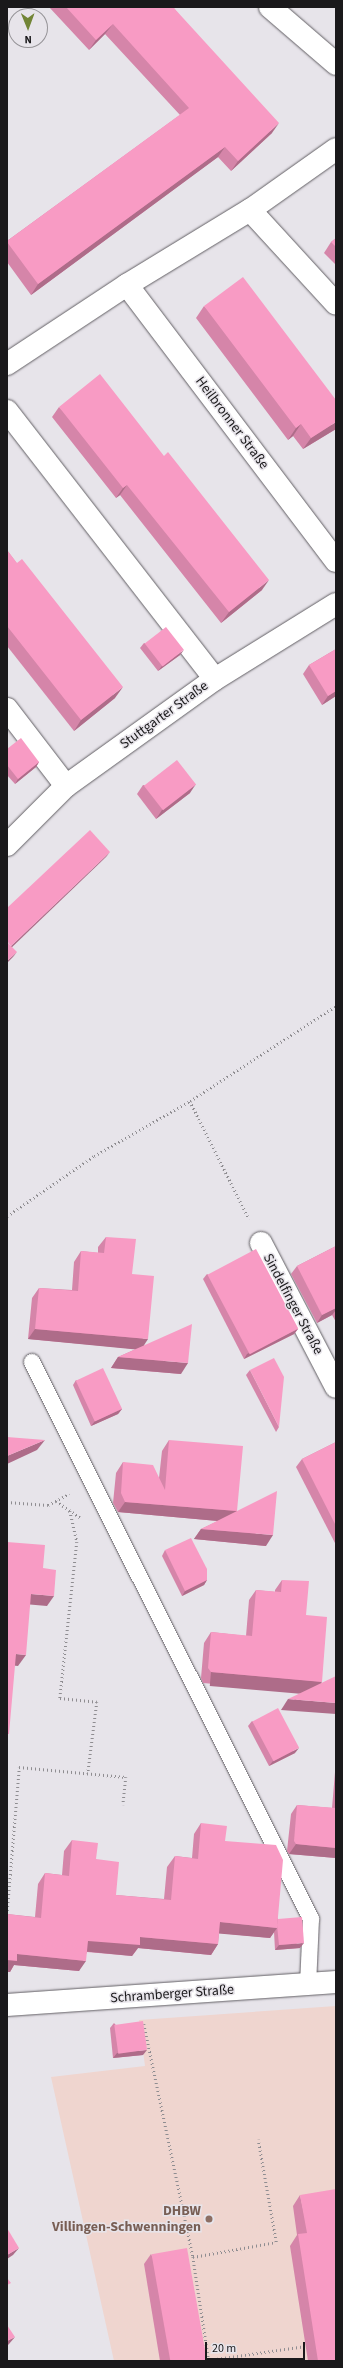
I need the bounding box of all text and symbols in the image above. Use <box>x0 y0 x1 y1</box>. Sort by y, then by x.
north arrow <box>8 8 48 48</box>
text: N <box>24 32 32 47</box>
street label: Heilbronner Straße <box>192 373 272 473</box>
street label: Stuttgarter Straße <box>117 677 211 753</box>
street label: Sindelfinger Straße <box>259 1251 327 1357</box>
street label: Schramberger Straße <box>110 1981 234 2007</box>
place label: DHBW Villingen-Schwenningen <box>52 2203 201 2236</box>
marker: DHBW Villingen-Schwenningen <box>204 2214 214 2224</box>
scale bar <box>207 2334 307 2360</box>
text: 20 m <box>212 2340 236 2357</box>

